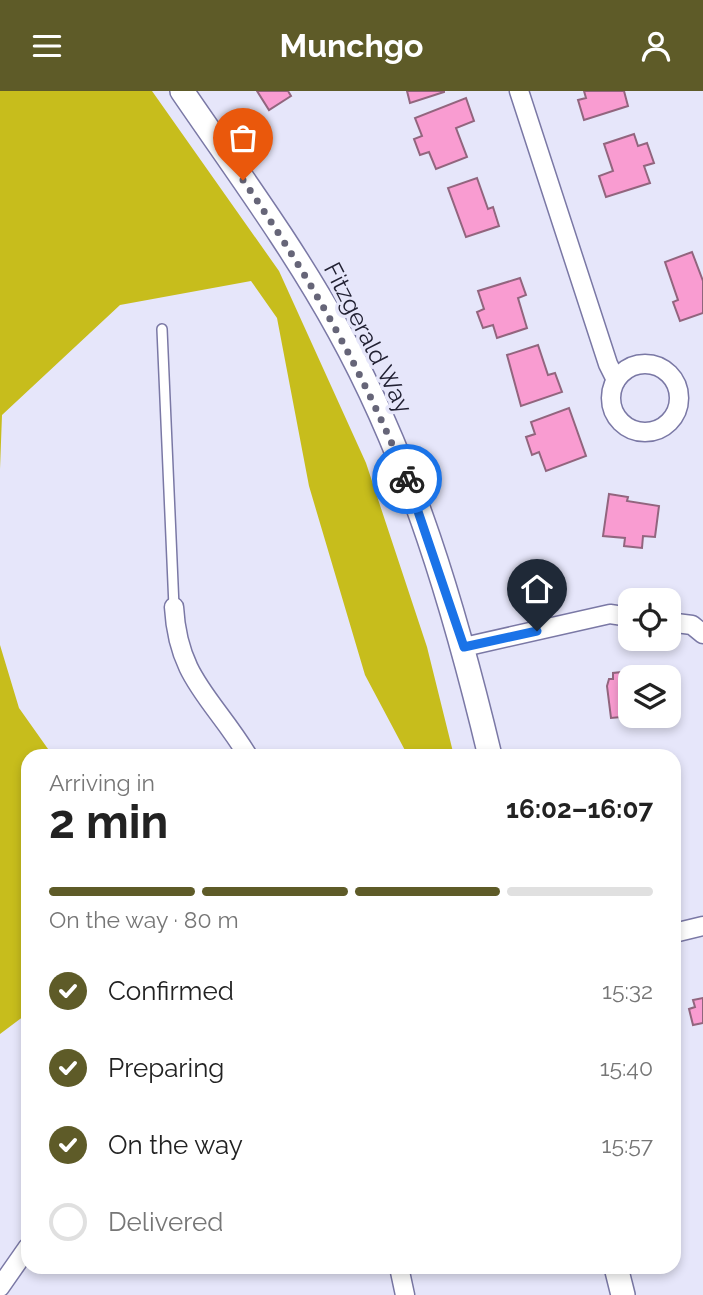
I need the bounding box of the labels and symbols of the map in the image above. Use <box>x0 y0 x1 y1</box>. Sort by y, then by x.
pin <box>213 108 273 180</box>
street label: Fitzgerald Way <box>318 257 419 418</box>
courier <box>372 444 442 514</box>
pin <box>507 559 567 631</box>

